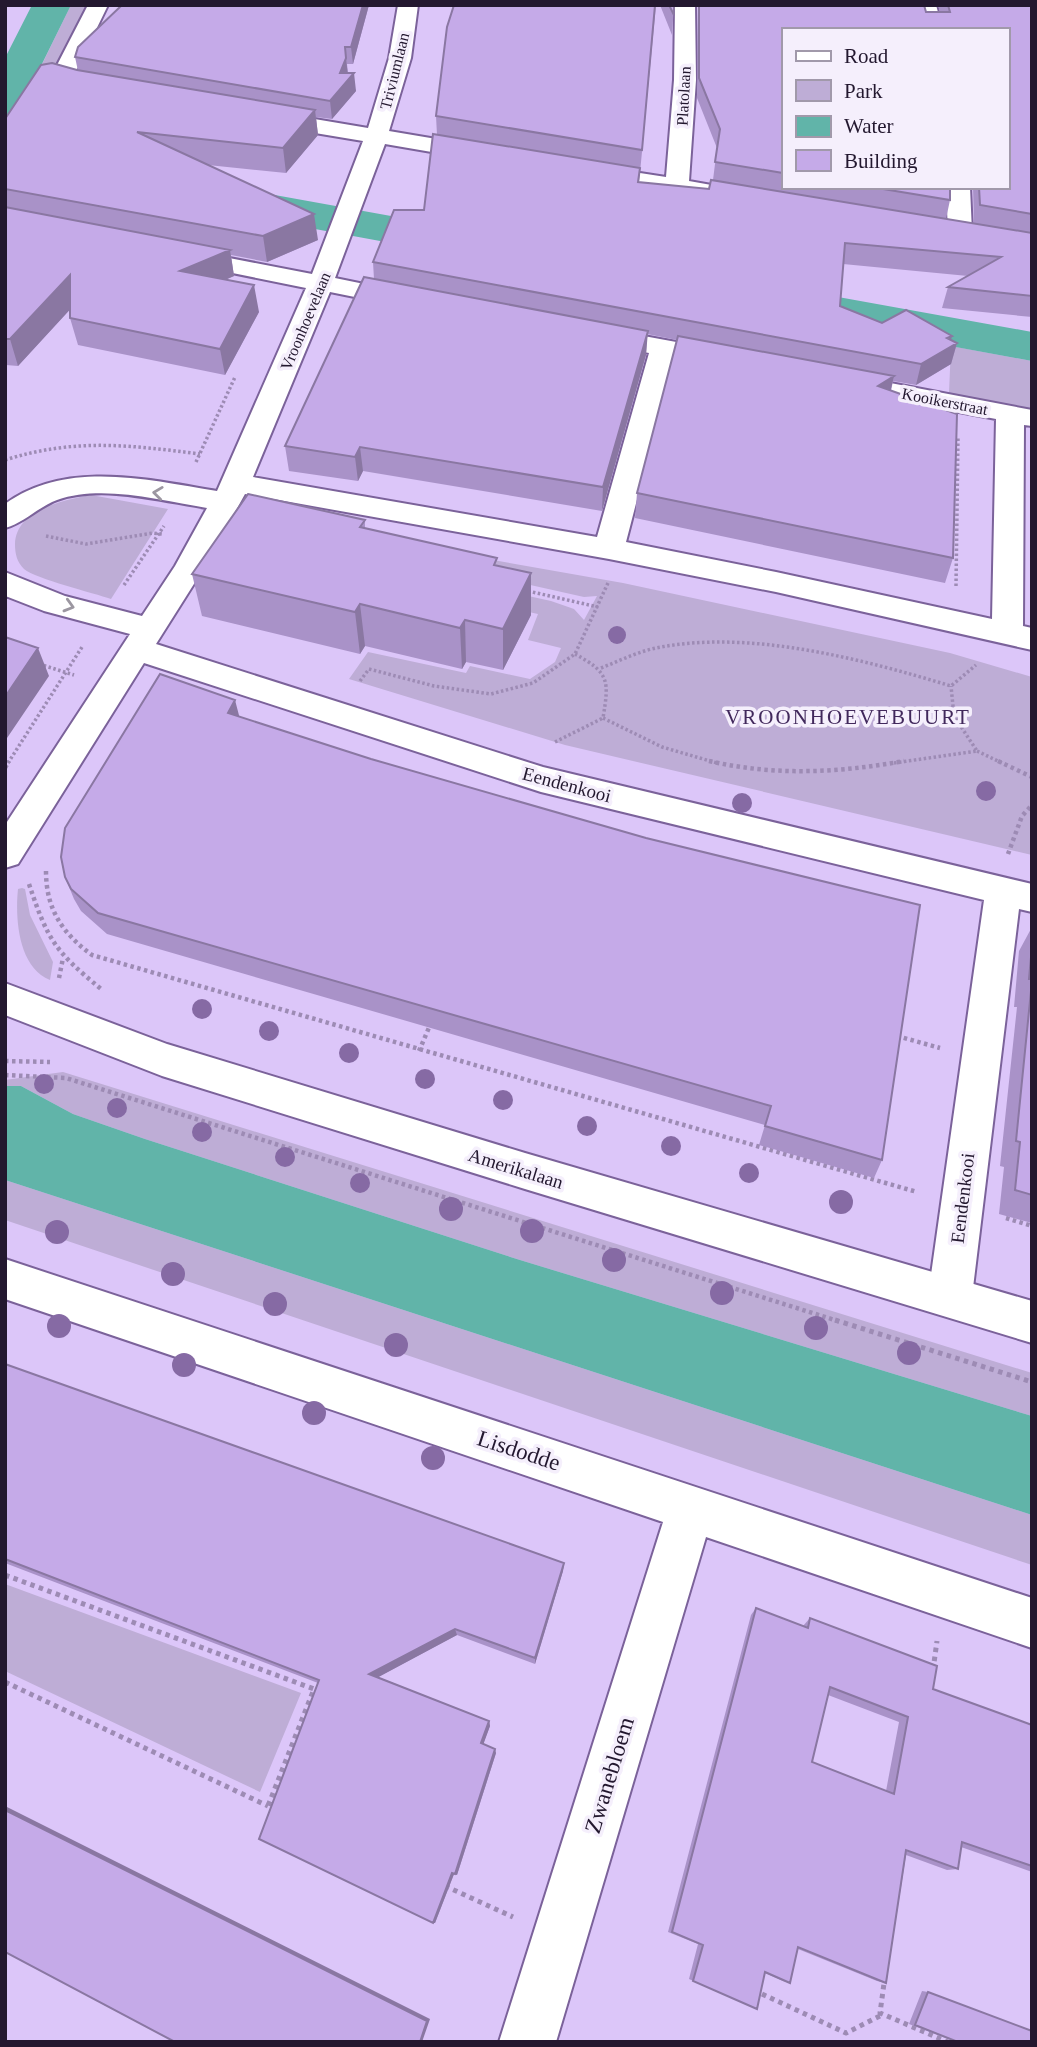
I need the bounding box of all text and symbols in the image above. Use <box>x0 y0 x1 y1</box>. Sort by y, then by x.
legend <box>782 28 1009 189</box>
street label: Triviumlaan <box>377 31 412 111</box>
text: Road <box>844 44 889 68</box>
street label: Platolaan <box>673 66 694 126</box>
text: Park <box>844 79 883 103</box>
text: Water <box>844 114 894 138</box>
text: Building <box>844 149 918 173</box>
street label: Vroonhoevelaan <box>277 270 334 373</box>
street label: Kooikerstraat <box>901 385 990 418</box>
one-way arrow <box>152 485 164 500</box>
one-way arrow <box>63 598 75 612</box>
district label: VROONHOEVEBUURT <box>725 705 971 729</box>
street label: Eendenkooi <box>520 763 613 806</box>
street label: Amerikalaan <box>466 1144 566 1193</box>
street label: Eendenkooi <box>947 1152 978 1244</box>
street label: Lisdodde <box>474 1425 563 1476</box>
street label: Zwanebloem <box>580 1714 639 1836</box>

